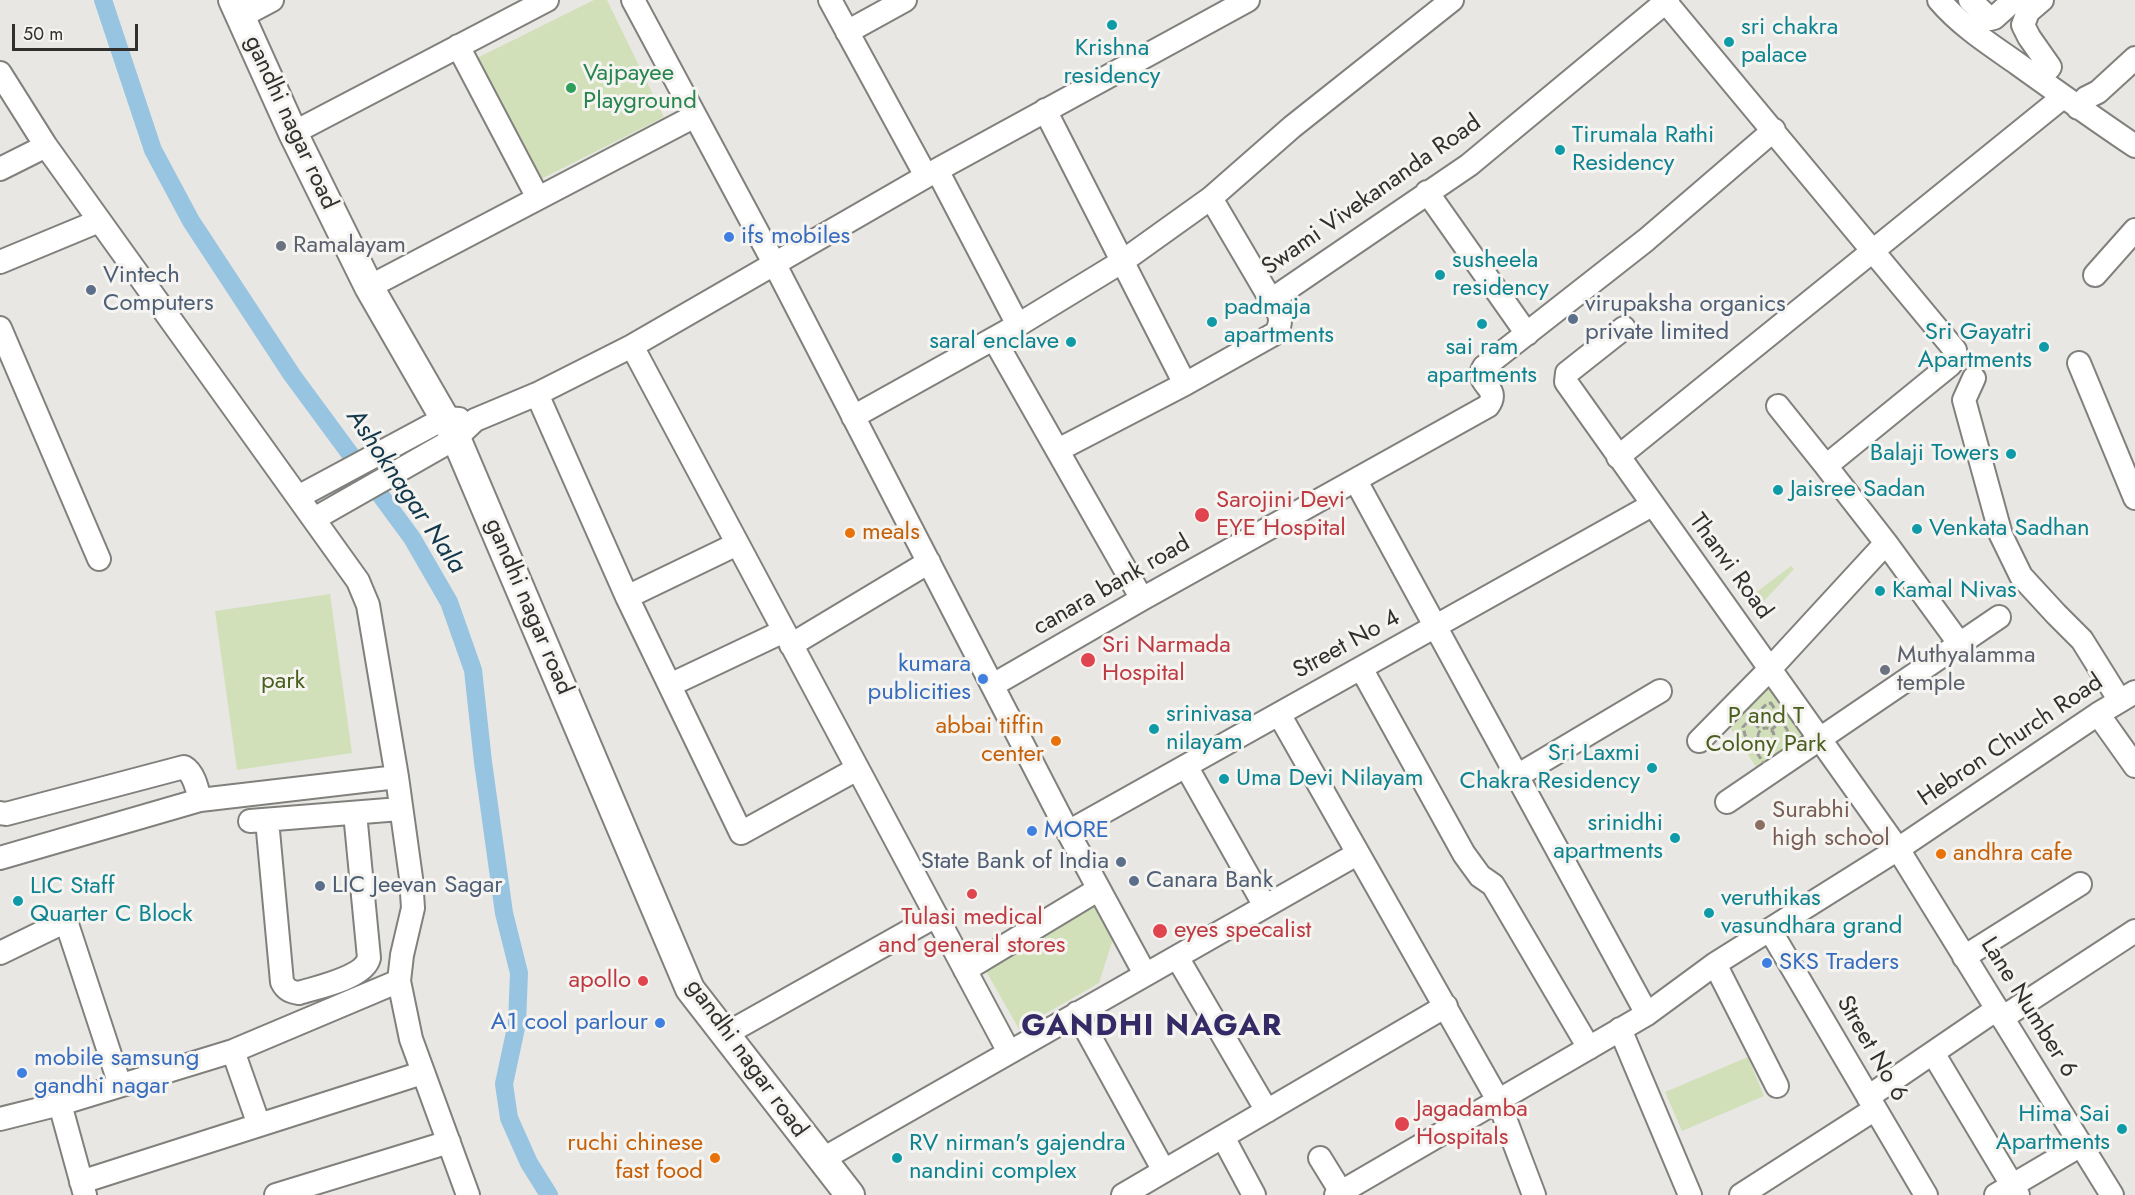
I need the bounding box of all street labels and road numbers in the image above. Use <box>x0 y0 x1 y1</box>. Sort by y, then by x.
street label: gandhi nagar road <box>237 31 343 215</box>
street label: Swami Vivekananda Road <box>1257 109 1487 283</box>
street label: Thanvi Road <box>1682 509 1778 625</box>
street label: gandhi nagar road <box>478 515 578 699</box>
street label: canara bank road <box>1029 530 1195 642</box>
street label: Street No 4 <box>1289 604 1405 686</box>
street label: Hebron Church Road <box>1913 669 2109 813</box>
street label: Lane Number 6 <box>1973 933 2083 1083</box>
street label: gandhi nagar road <box>679 974 813 1144</box>
street label: Street No 6 <box>1829 991 1913 1107</box>

